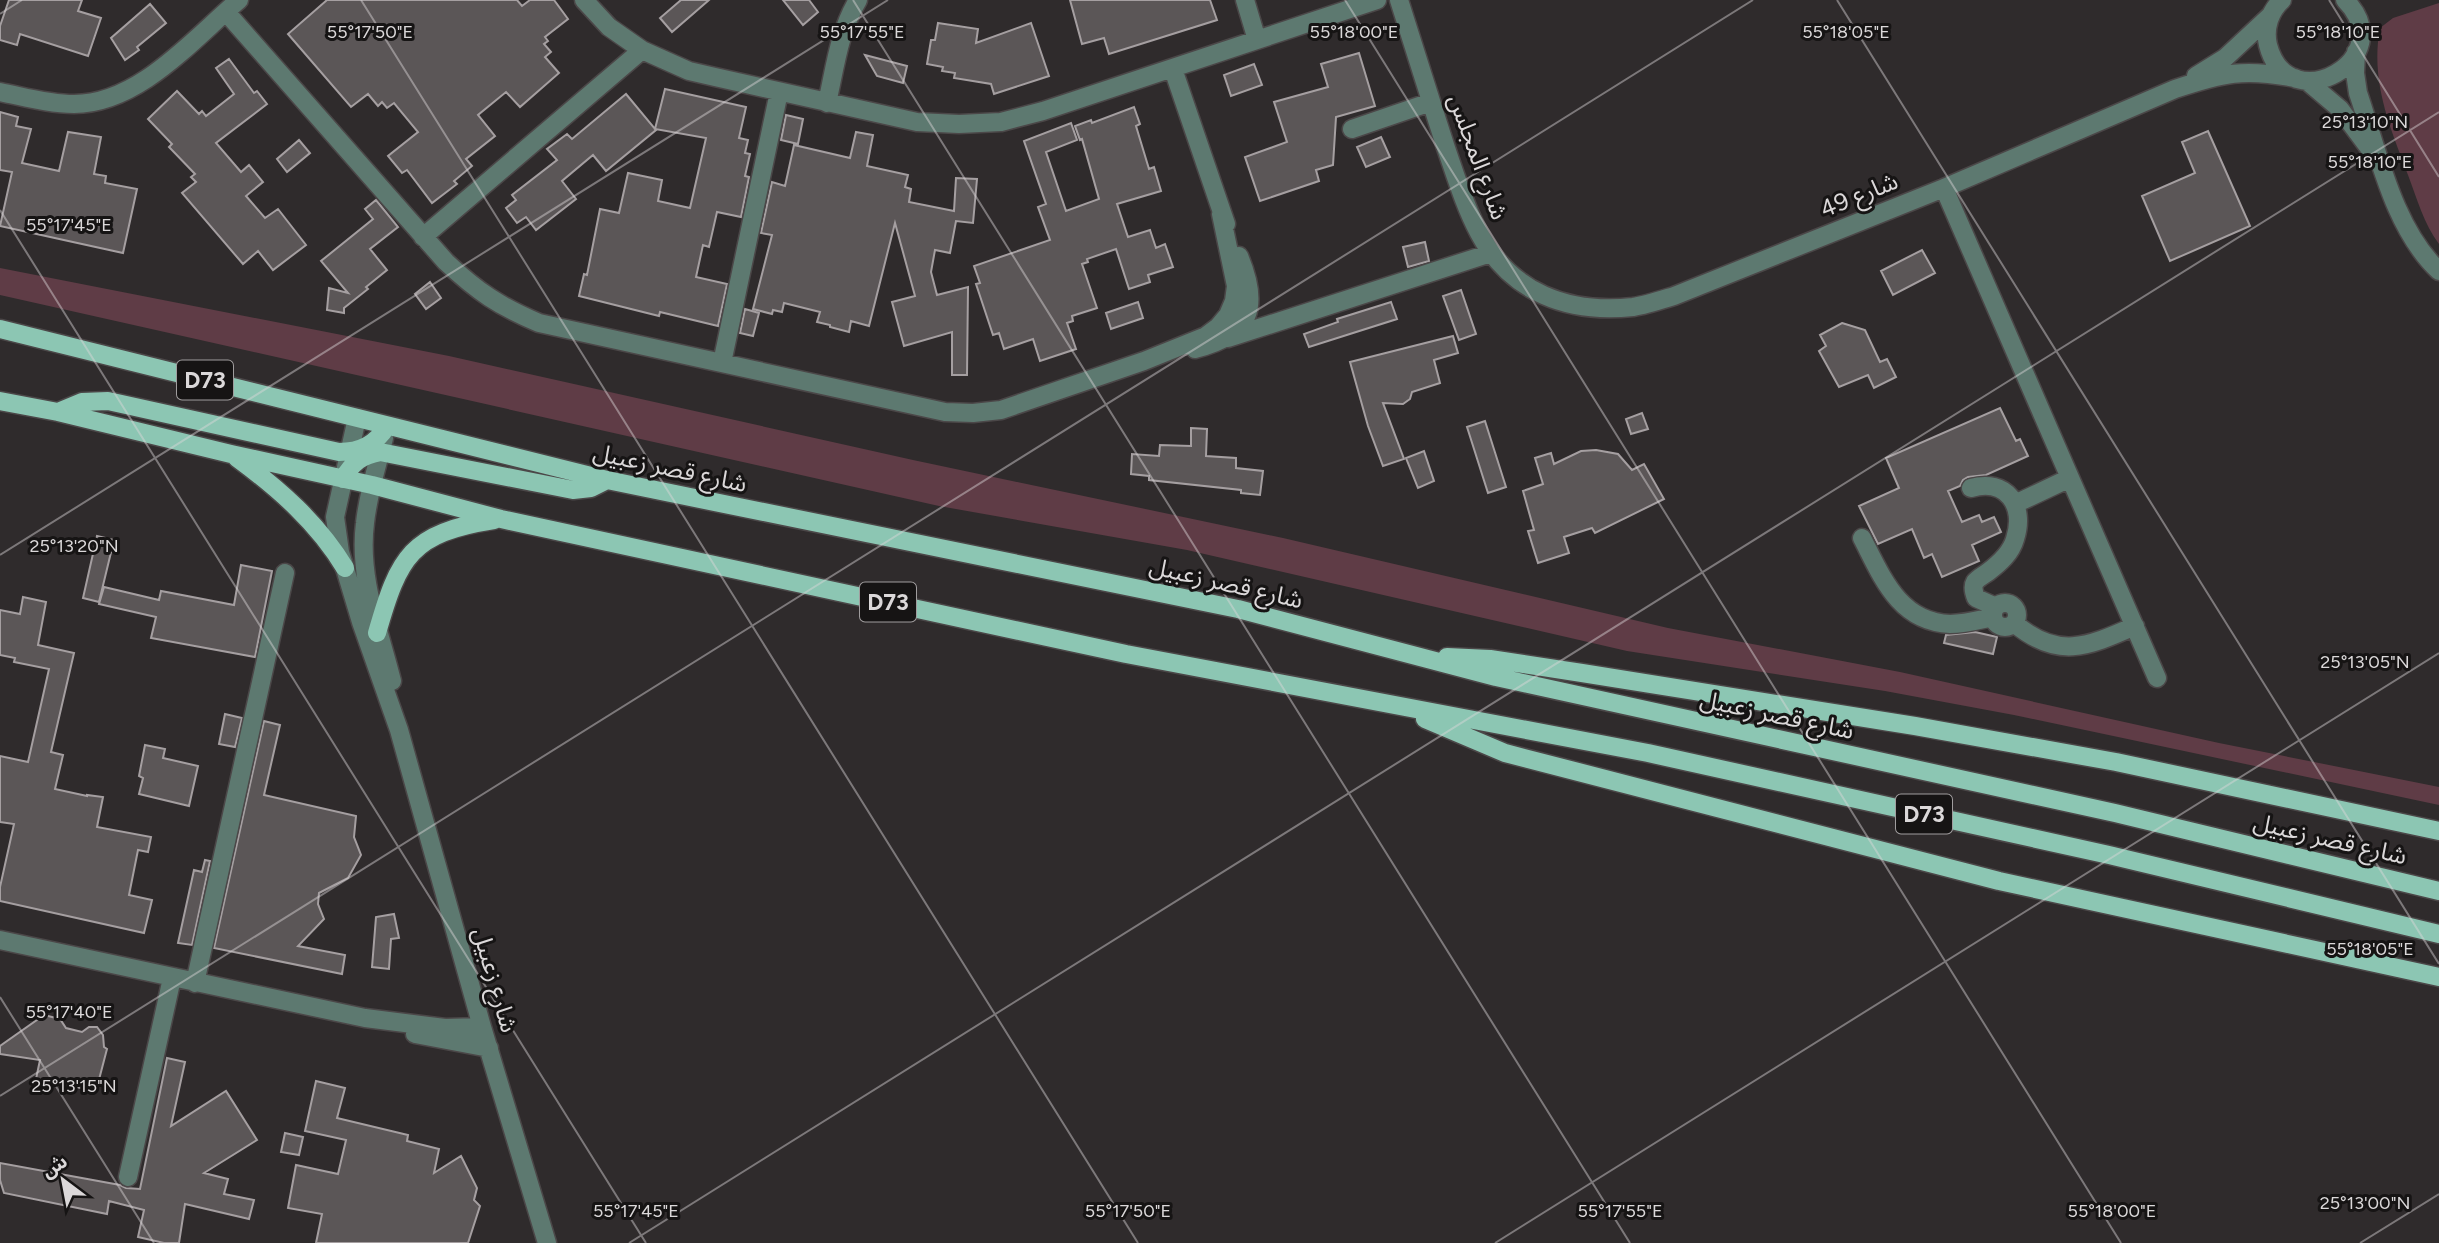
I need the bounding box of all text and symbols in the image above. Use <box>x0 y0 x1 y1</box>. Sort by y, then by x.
text: 55°17'50"E <box>327 21 413 43</box>
text: 55°17'55"E <box>819 21 905 43</box>
text: 55°18'00"E <box>1310 21 1398 43</box>
text: 55°18'05"E <box>1802 21 1890 43</box>
text: 55°18'10"E <box>2296 21 2380 43</box>
street label: شارع المجلس <box>1440 90 1515 225</box>
text: 25°13'10"N <box>2322 111 2408 133</box>
text: 55°18'10"E <box>2328 151 2412 173</box>
street label: شارع 49 <box>1816 166 1903 226</box>
text: 55°17'45"E <box>26 214 112 236</box>
road number: D73 <box>177 360 233 400</box>
street label: شارع قصر زعبيل <box>590 437 750 501</box>
text: 25°13'20"N <box>29 535 119 557</box>
street label: شارع قصر زعبيل <box>1146 551 1306 617</box>
road number: D73 <box>860 582 916 622</box>
text: 25°13'05"N <box>2320 651 2410 673</box>
street label: شارع قصر زعبيل <box>1697 684 1857 748</box>
road number: D73 <box>1896 794 1952 834</box>
street label: شارع قصر زعبيل <box>2250 807 2410 873</box>
street label: شارع زعبيل <box>464 924 524 1036</box>
text: 55°18'05"E <box>2326 938 2414 960</box>
text: 55°17'40"E <box>25 1001 113 1023</box>
text: 25°13'15"N <box>31 1075 117 1097</box>
north arrow <box>28 1145 98 1215</box>
text: ش <box>37 1149 71 1183</box>
text: 25°13'00"N <box>2320 1192 2410 1214</box>
text: 55°17'45"E <box>593 1200 679 1222</box>
text: 55°17'50"E <box>1085 1200 1171 1222</box>
text: 55°17'55"E <box>1577 1200 1663 1222</box>
text: 55°18'00"E <box>2068 1200 2156 1222</box>

